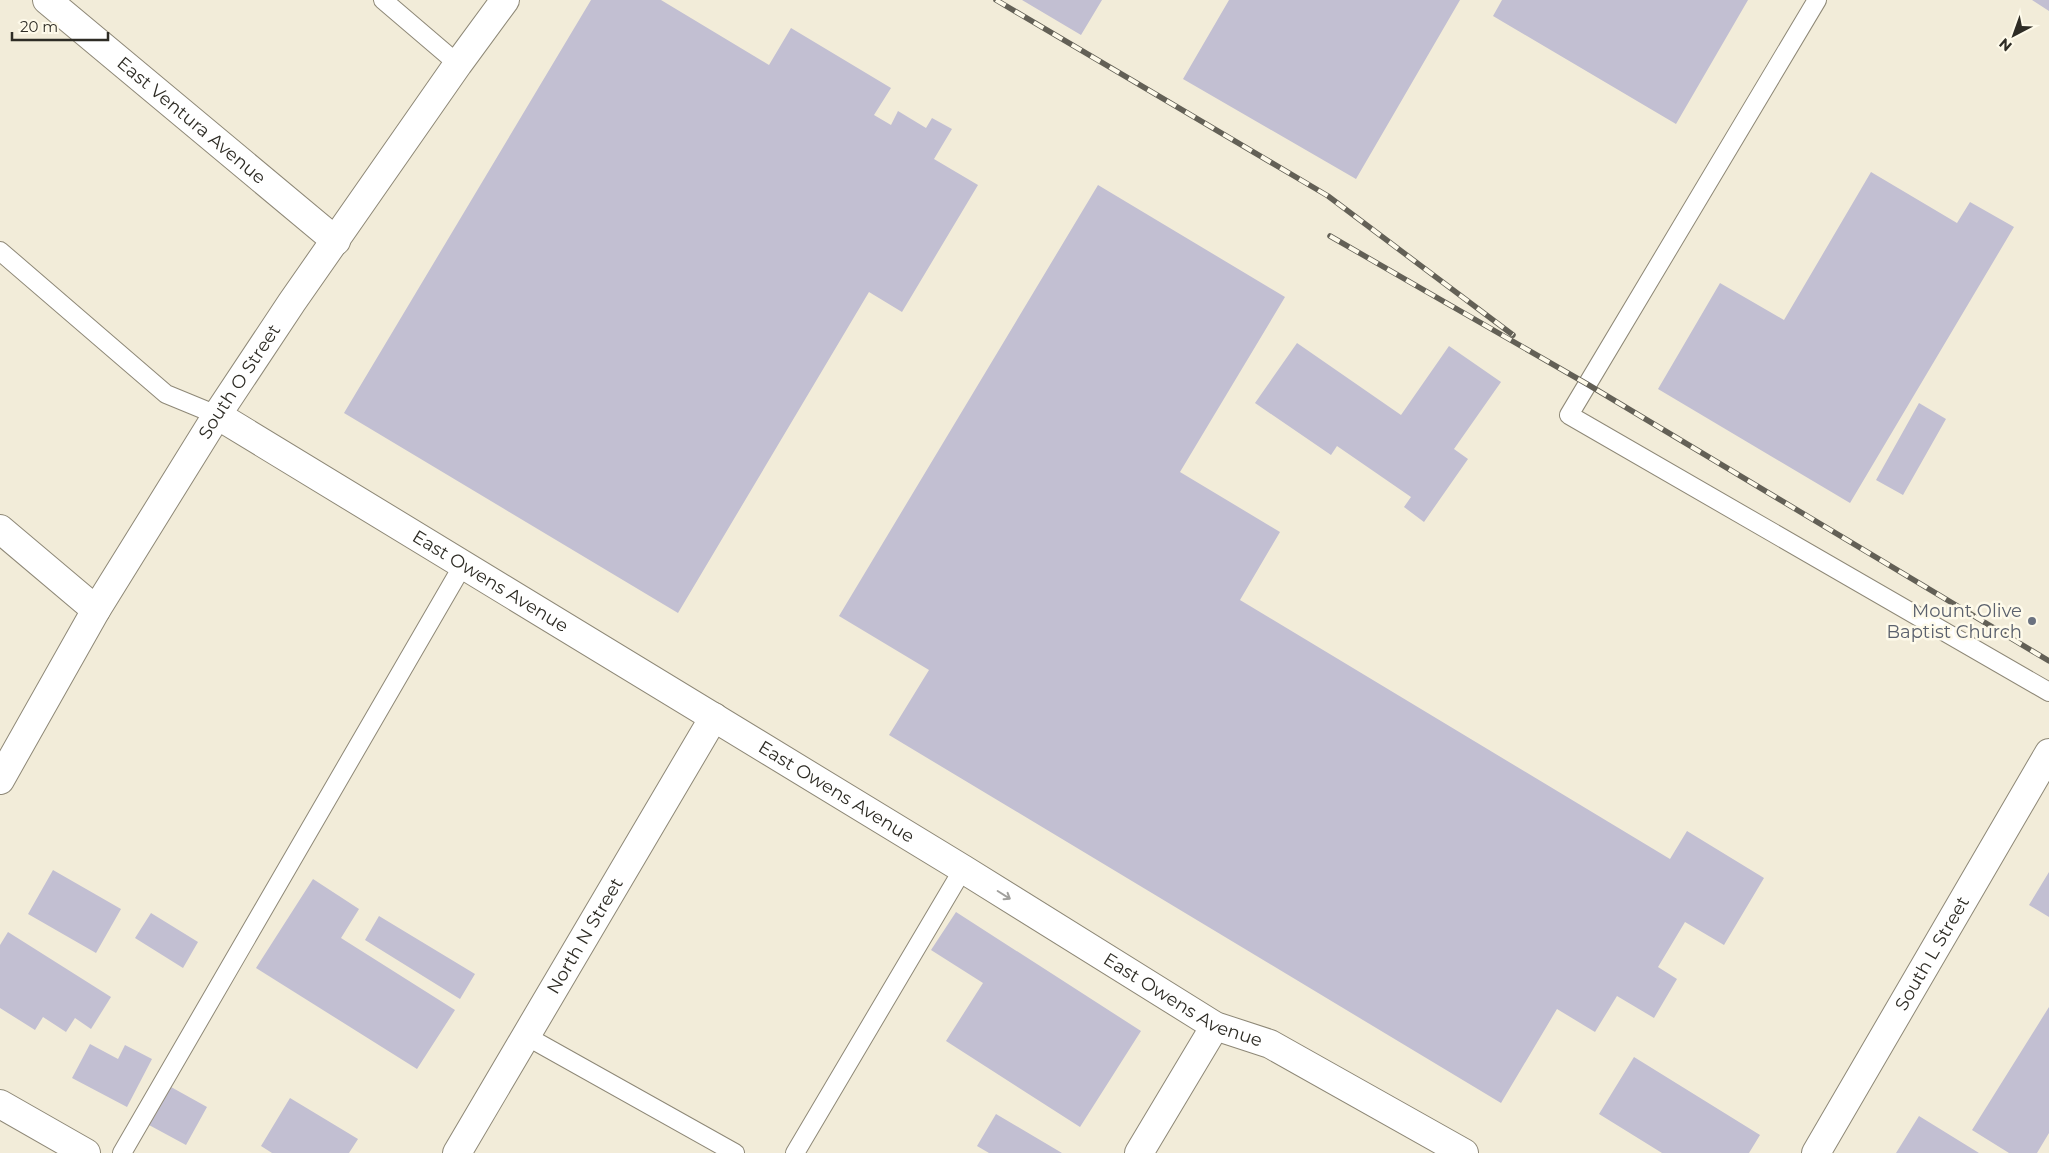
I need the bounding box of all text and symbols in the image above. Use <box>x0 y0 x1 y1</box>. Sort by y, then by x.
scale bar <box>12 10 109 42</box>
north arrow <box>1989 10 2039 60</box>
text: 20 m <box>20 17 58 36</box>
text: N <box>1995 34 2016 55</box>
street label: East Ventura Avenue <box>112 52 270 189</box>
street label: South O Street <box>194 320 285 443</box>
street label: East Owens Avenue <box>408 526 572 637</box>
place label: Mount Olive Baptist Church <box>1886 600 2022 643</box>
marker: Mount Olive Baptist Church <box>2026 615 2038 627</box>
street label: East Owens Avenue <box>754 736 918 848</box>
street label: North N Street <box>542 874 628 998</box>
one-way arrow <box>996 890 1010 900</box>
street label: South L Street <box>1890 892 1974 1014</box>
street label: East Owens Avenue <box>1099 948 1265 1052</box>

